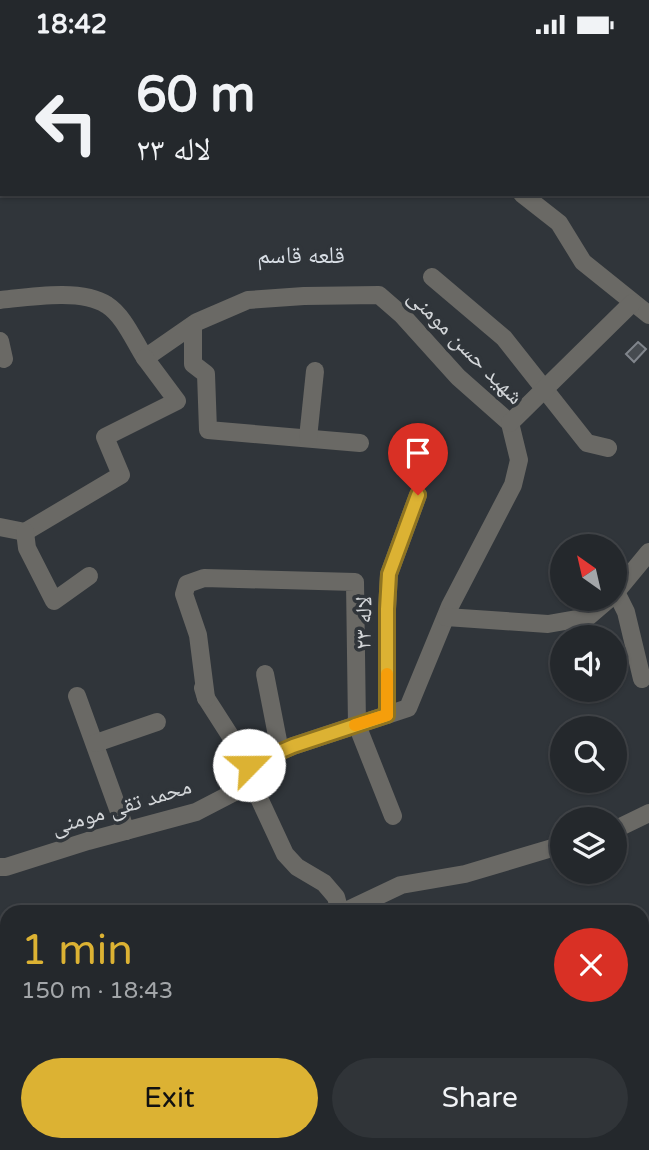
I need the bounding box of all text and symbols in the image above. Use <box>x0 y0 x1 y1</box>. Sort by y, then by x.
text: 18:42 <box>35 9 107 40</box>
text: 60 m <box>136 66 255 125</box>
icon: left <box>21 77 112 168</box>
text: لاله ۲۳ <box>136 131 211 169</box>
district label: قلعه قاسم <box>257 241 345 271</box>
street label: شهید حسن مومنی <box>401 283 529 411</box>
pin <box>388 423 448 495</box>
icon: arrive <box>399 434 437 472</box>
north arrow <box>550 534 626 611</box>
map controls <box>550 534 627 884</box>
street label: لاله ۲۳ <box>350 596 378 650</box>
button: sound <box>550 625 627 702</box>
button: search <box>550 716 627 793</box>
position arrow <box>212 728 286 802</box>
street label: محمد تقی مومنی <box>48 772 195 842</box>
button: layers <box>550 807 627 884</box>
text: 1 min <box>21 925 133 976</box>
button: close <box>554 928 628 1002</box>
text: 150 m · 18:43 <box>21 977 173 1005</box>
button: Exit <box>21 1058 318 1138</box>
button: Share <box>332 1058 628 1138</box>

